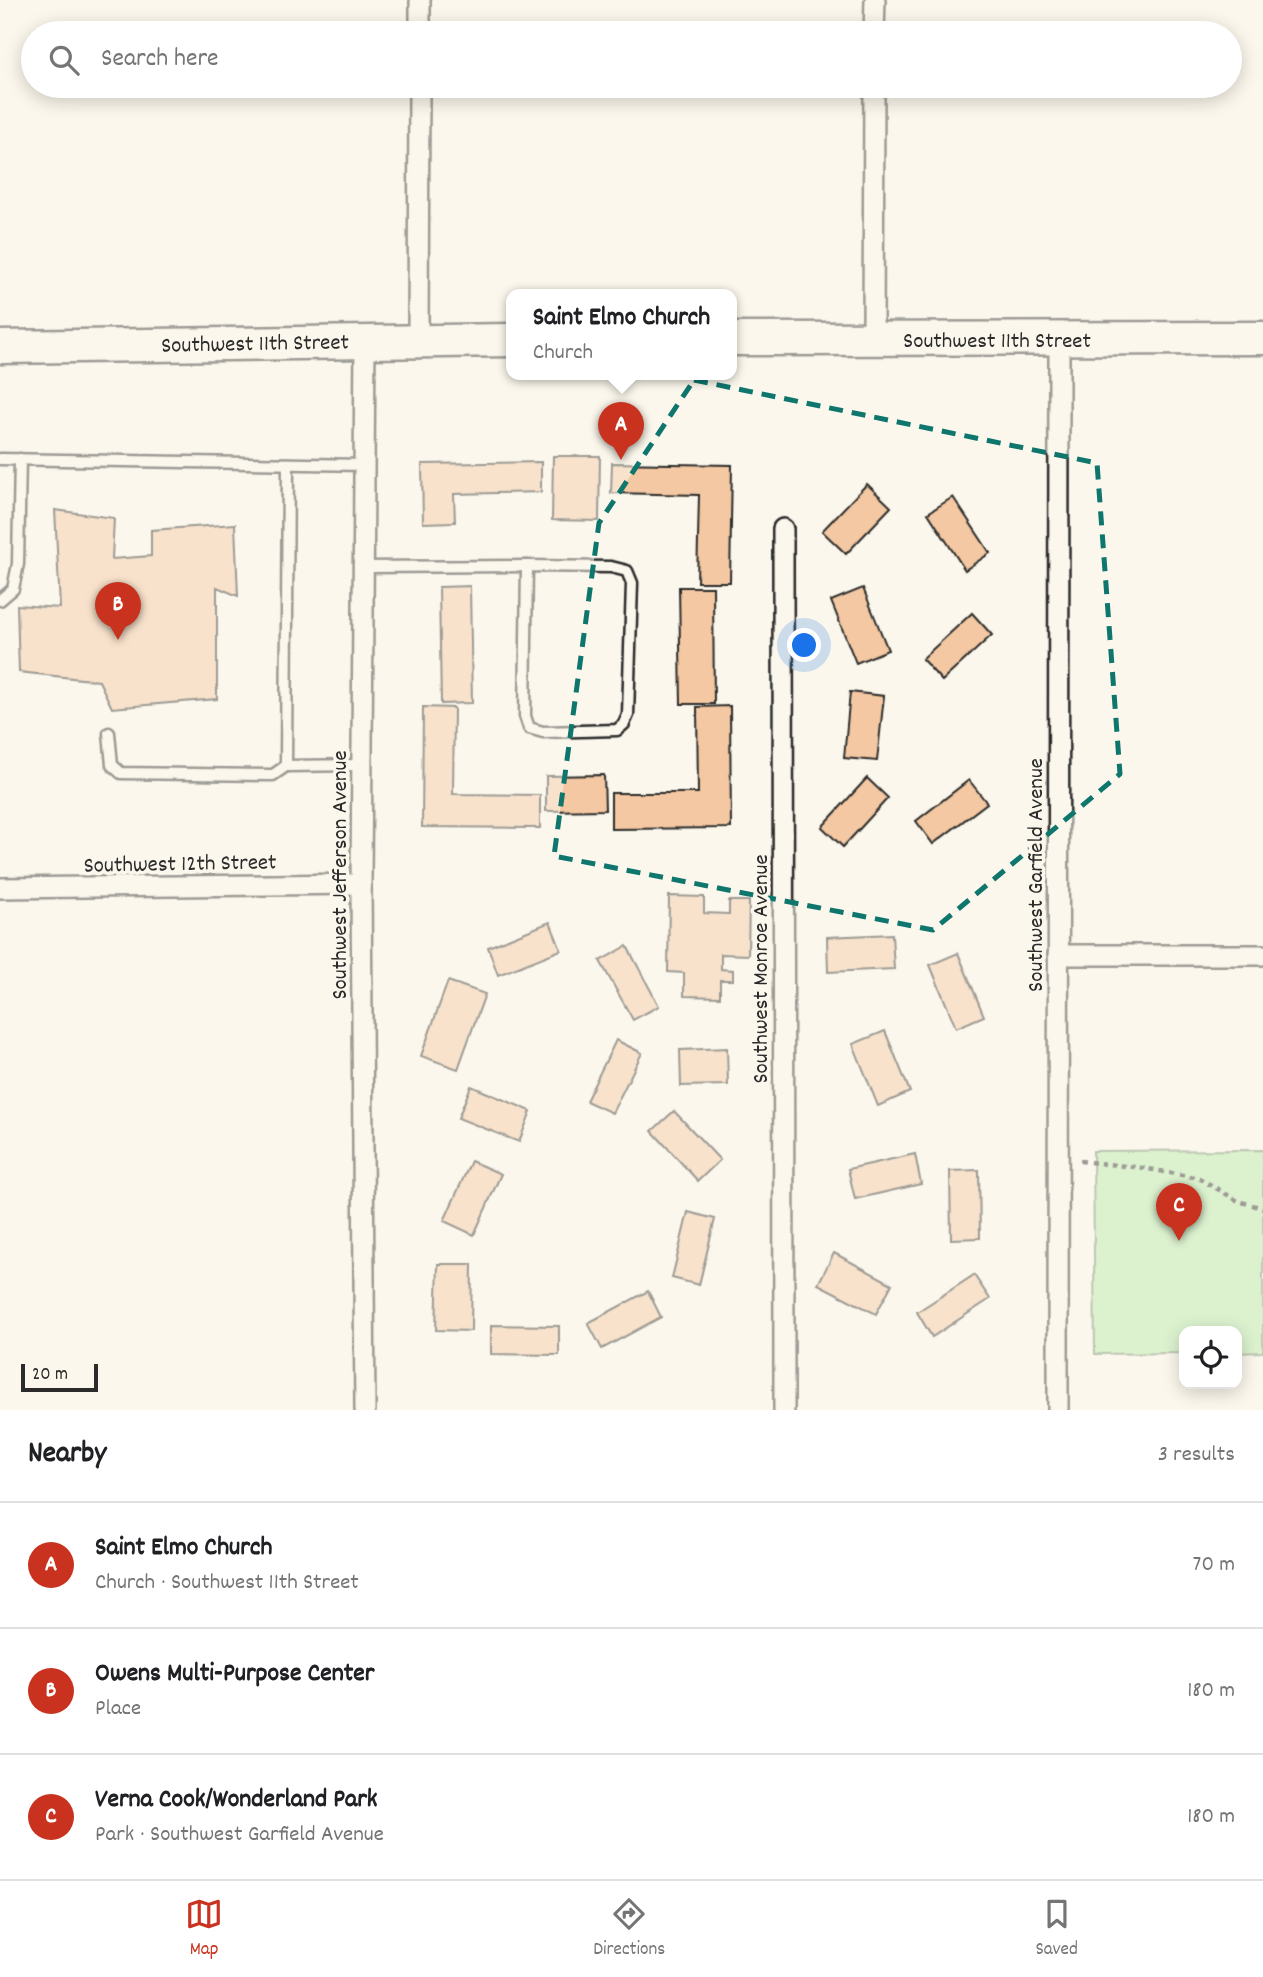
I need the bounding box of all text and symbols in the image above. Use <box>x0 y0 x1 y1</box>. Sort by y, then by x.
search box <box>21 21 1242 98</box>
icon: search <box>45 41 83 79</box>
text: Search here <box>101 41 219 78</box>
popup <box>506 289 737 380</box>
text: Saint Elmo Church <box>533 300 710 337</box>
street label: Southwest 11th Street <box>903 326 1091 359</box>
street label: Southwest 11th Street <box>161 327 349 364</box>
text: Church <box>533 337 593 370</box>
pin: A <box>598 402 644 460</box>
pin: B <box>95 582 141 640</box>
your location <box>787 628 821 662</box>
street label: Southwest Jefferson Avenue <box>325 750 358 1000</box>
street label: Southwest Garfield Avenue <box>1021 758 1054 992</box>
street label: Southwest 12th Street <box>83 847 277 884</box>
street label: Southwest Monroe Avenue <box>746 854 779 1084</box>
pin: C <box>1156 1183 1202 1241</box>
map controls <box>1179 1326 1242 1389</box>
button: locate <box>1179 1326 1242 1389</box>
scale bar <box>21 1361 98 1393</box>
text: 20 m <box>32 1362 68 1389</box>
text: Nearby <box>28 1434 106 1477</box>
text: 3 results <box>1158 1439 1235 1472</box>
text: Saint Elmo Church <box>95 1530 272 1567</box>
text: A <box>45 1549 57 1582</box>
text: 70 m <box>1193 1549 1235 1582</box>
text: Church · Southwest 11th Street <box>95 1567 359 1600</box>
text: Owens Multi-Purpose Center <box>95 1656 374 1693</box>
text: B <box>46 1675 56 1708</box>
text: 180 m <box>1187 1675 1235 1708</box>
text: Place <box>95 1693 141 1726</box>
text: Verna Cook/Wonderland Park <box>95 1782 377 1819</box>
text: C <box>45 1801 57 1834</box>
text: 180 m <box>1187 1801 1235 1834</box>
text: Park · Southwest Garfield Avenue <box>95 1819 384 1852</box>
tab: Map <box>185 1895 223 1964</box>
tab: Directions <box>593 1895 665 1964</box>
tab: Saved <box>1035 1895 1078 1964</box>

